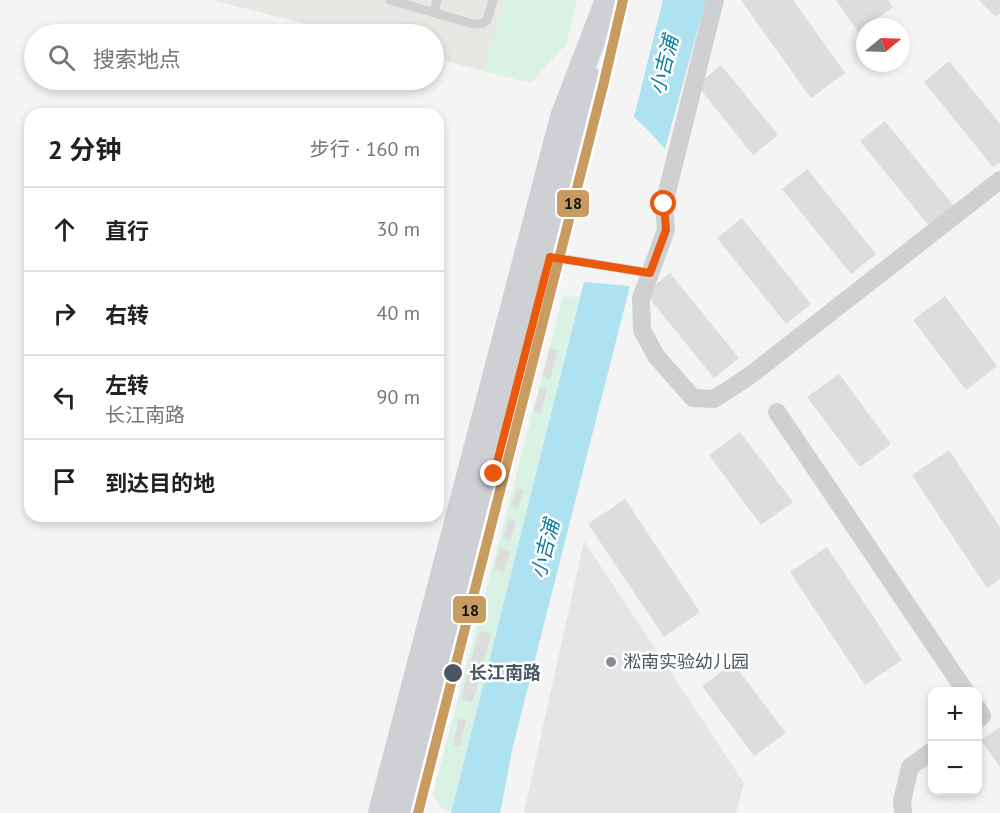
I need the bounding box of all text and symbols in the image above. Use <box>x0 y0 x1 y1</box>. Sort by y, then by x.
north arrow <box>856 18 910 72</box>
search box <box>24 24 444 90</box>
water label: 小吉浦 <box>644 30 685 97</box>
icon: search <box>45 41 78 74</box>
text: 搜索地点 <box>93 45 181 73</box>
text: 2 分钟 <box>48 133 121 166</box>
text: 步行 · 160 m <box>310 136 420 162</box>
line badge: 18 <box>556 189 590 218</box>
route start <box>650 190 676 216</box>
text: 18 <box>564 193 582 213</box>
icon: ahead <box>48 213 81 246</box>
text: 30 m <box>377 216 420 242</box>
text: 直行 <box>105 217 149 245</box>
icon: right <box>48 297 81 330</box>
text: 40 m <box>377 300 420 326</box>
text: 右转 <box>105 301 149 329</box>
text: 左转 <box>105 371 149 399</box>
icon: left <box>48 381 81 414</box>
text: 90 m <box>377 384 420 410</box>
text: 长江南路 <box>105 402 185 428</box>
route end <box>480 460 506 486</box>
icon: arrive <box>48 465 81 498</box>
text: 到达目的地 <box>105 469 215 497</box>
water label: 小吉浦 <box>525 514 566 581</box>
line badge: 18 <box>452 595 487 624</box>
text: 18 <box>461 600 479 620</box>
place label: 淞南实验幼儿园 <box>623 650 749 673</box>
marker: 淞南实验幼儿园 <box>604 655 618 669</box>
place label: 长江南路 <box>469 661 541 684</box>
marker: 长江南路 <box>442 662 464 684</box>
map controls <box>928 687 982 795</box>
button: + <box>928 687 982 741</box>
button: − <box>928 741 982 795</box>

